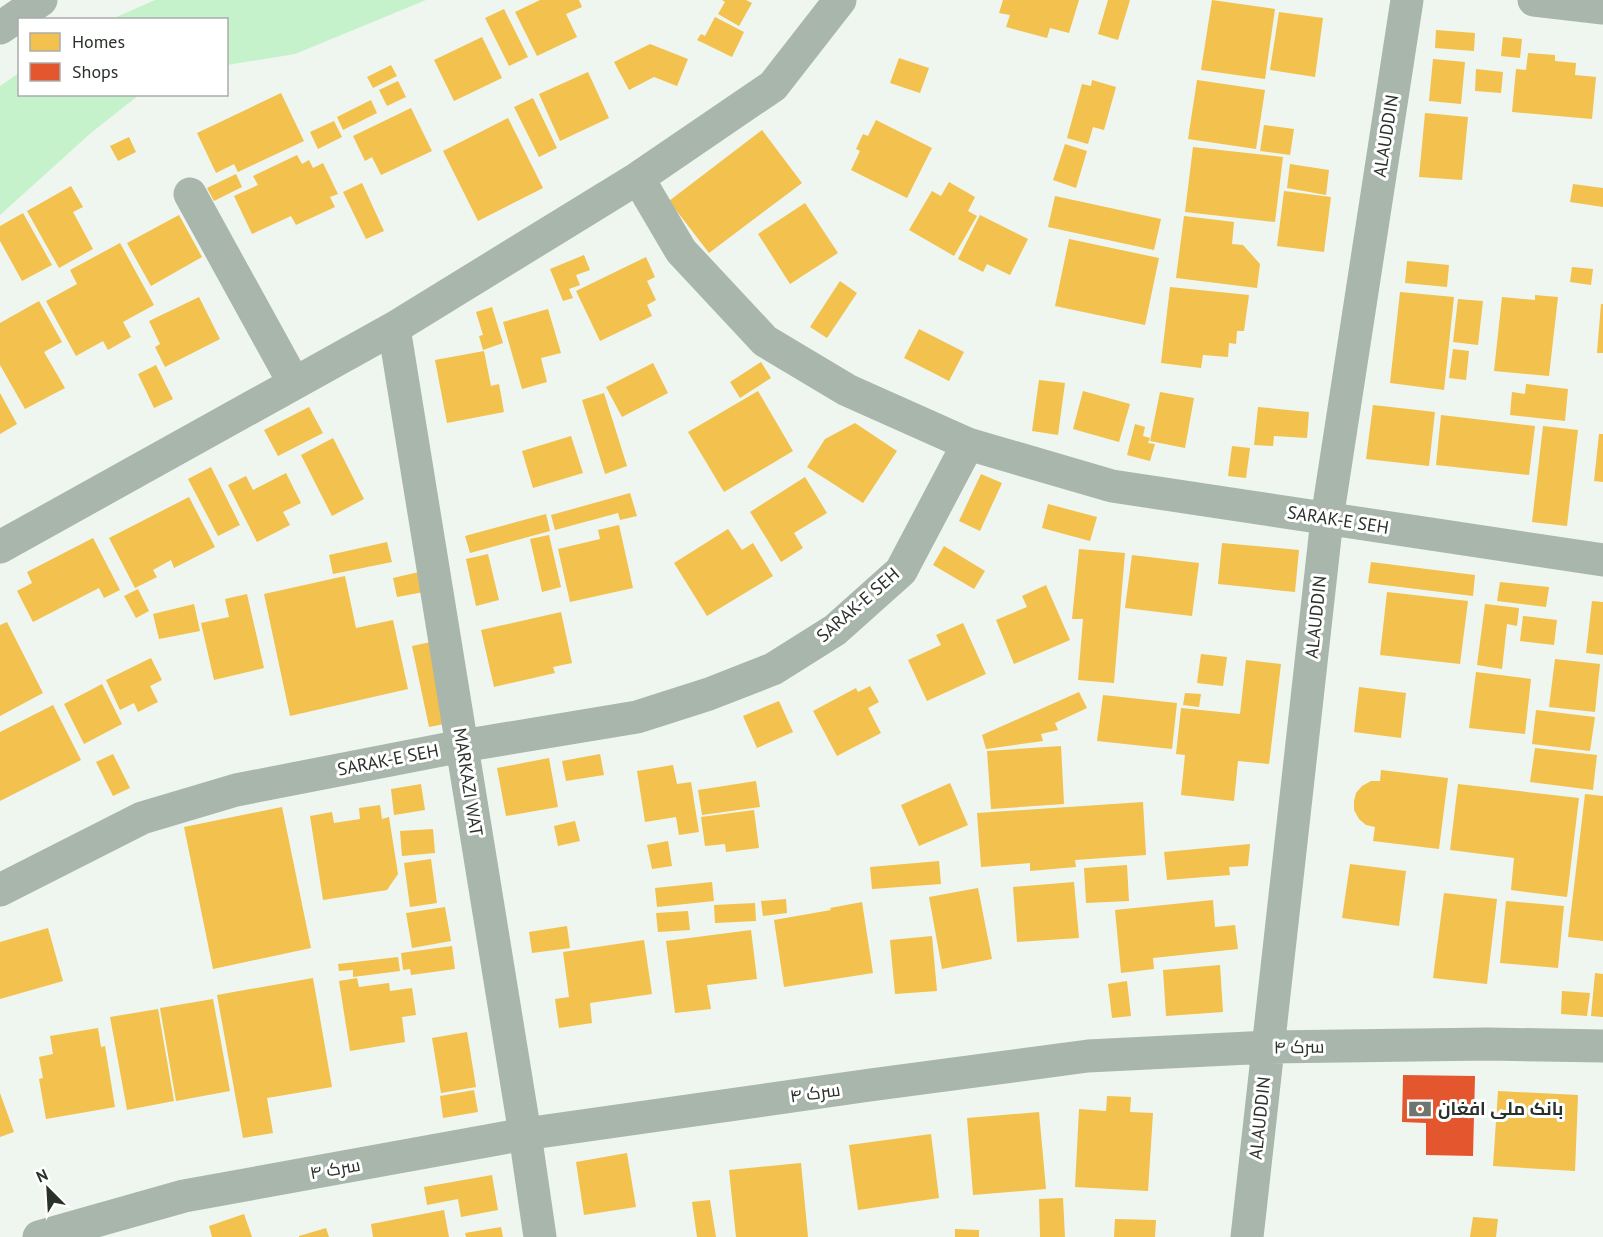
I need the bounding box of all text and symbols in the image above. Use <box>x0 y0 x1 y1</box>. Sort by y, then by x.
legend <box>18 18 228 96</box>
text: Homes <box>72 30 125 53</box>
text: Shops <box>72 60 118 83</box>
street label: ALAUDDIN <box>1368 93 1403 179</box>
street label: SARAK-E SEH <box>1286 500 1391 539</box>
street label: SARAK-E SEH <box>811 562 904 647</box>
street label: ALAUDDIN <box>1300 574 1331 659</box>
street label: MARKAZI WAT <box>449 726 488 838</box>
street label: SARAK-E SEH <box>335 738 440 781</box>
street label: سرک ۴ <box>1273 1035 1325 1058</box>
street label: ALAUDDIN <box>1244 1075 1275 1160</box>
street label: سرک ۴ <box>788 1078 842 1107</box>
bank icon: بانک ملی افغان <box>1407 1096 1433 1122</box>
place label: بانک ملی افغان <box>1438 1097 1563 1120</box>
street label: سرک ۴ <box>308 1153 362 1184</box>
north arrow <box>18 1159 78 1219</box>
text: N <box>33 1164 51 1187</box>

